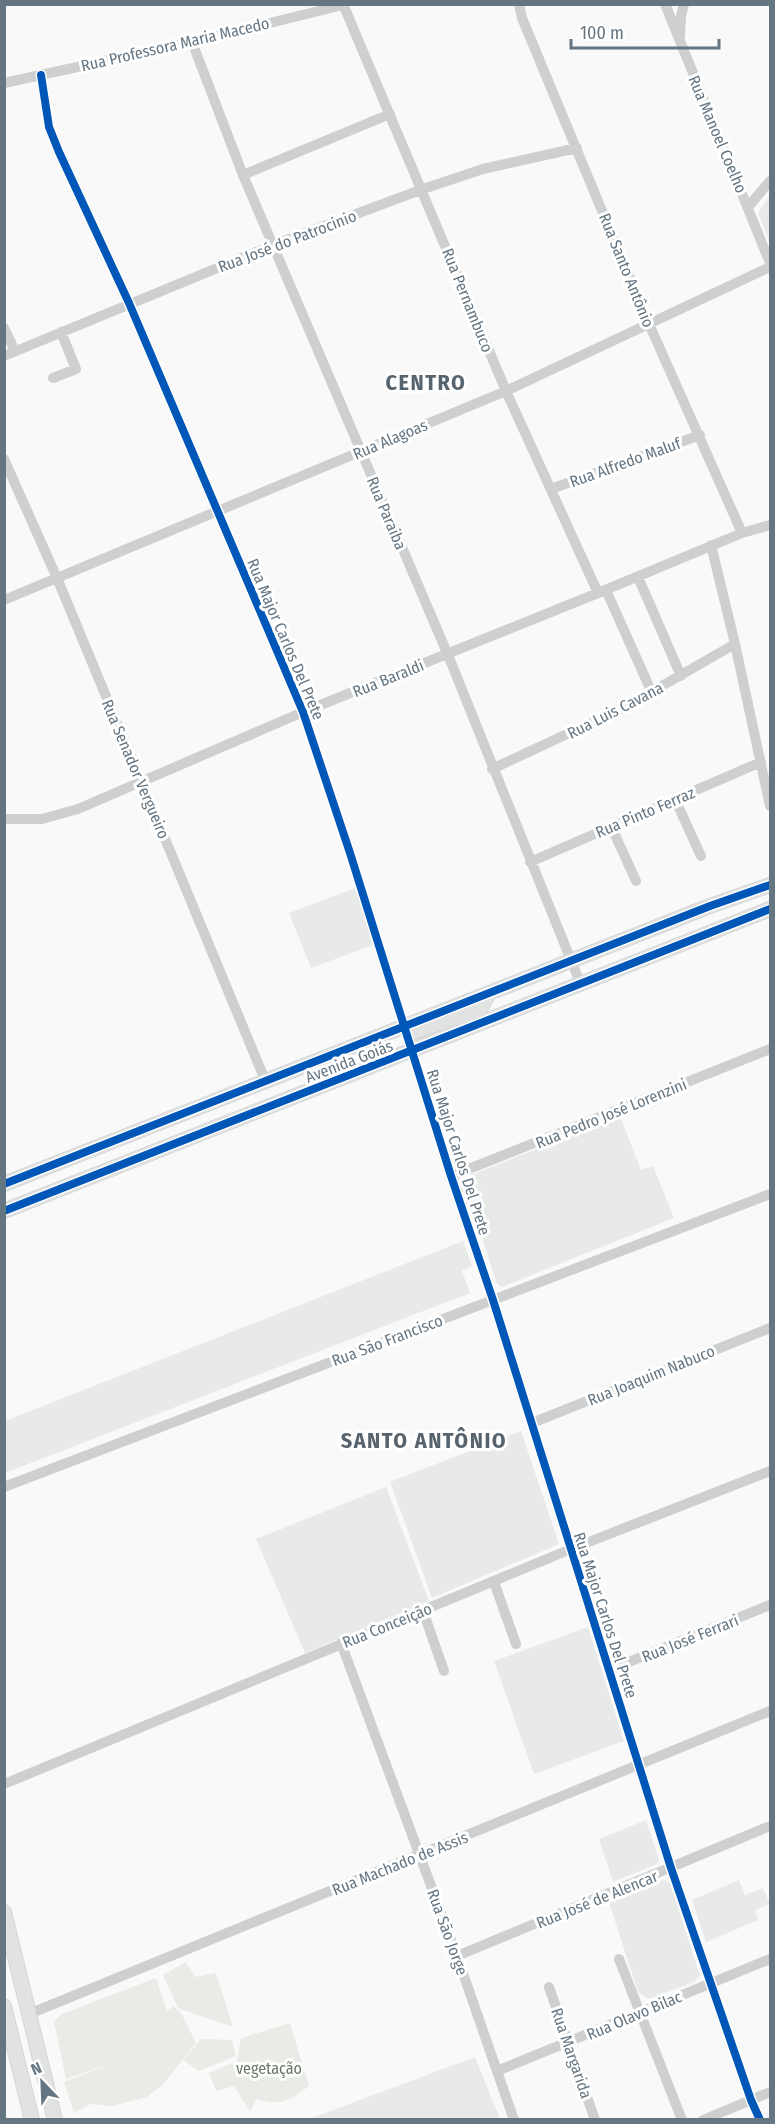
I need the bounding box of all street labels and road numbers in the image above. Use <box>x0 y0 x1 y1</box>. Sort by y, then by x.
street label: Rua Professora Maria Macedo <box>79 14 271 75</box>
street label: Rua Manoel Coelho <box>684 73 751 196</box>
street label: Rua José do Patrocinio <box>215 206 359 277</box>
street label: Rua Santo Antônio <box>595 210 658 330</box>
street label: Rua Pernambuco <box>438 245 497 355</box>
street label: Rua Alagoas <box>350 415 430 464</box>
street label: Rua Alfredo Maluf <box>567 433 684 491</box>
street label: Rua Paraiba <box>363 474 410 553</box>
street label: Rua Major Carlos Del Prete <box>243 556 328 723</box>
street label: Rua Baraldi <box>350 656 426 701</box>
street label: Rua Luis Cavana <box>564 678 667 743</box>
street label: Rua Senador Vergueiro <box>98 697 173 842</box>
street label: Rua Pinto Ferraz <box>593 783 698 842</box>
street label: Avenida Goiás <box>303 1036 396 1087</box>
street label: Rua Major Carlos Del Prete <box>423 1067 494 1238</box>
street label: Rua Pedro José Lorenzini <box>533 1074 689 1152</box>
street label: Rua São Francisco <box>329 1311 445 1370</box>
street label: Rua Joaquim Nabuco <box>585 1341 718 1410</box>
street label: Rua Major Carlos Del Prete <box>570 1530 641 1701</box>
street label: Rua Conceição <box>340 1599 435 1652</box>
street label: Rua José Ferrari <box>639 1610 741 1666</box>
street label: Rua Machado de Assis <box>329 1827 471 1899</box>
street label: Rua José de Alencar <box>534 1866 661 1932</box>
street label: Rua São Jorge <box>423 1887 472 1978</box>
street label: Rua Olavo Bilac <box>584 1987 685 2044</box>
street label: Rua Margarida <box>547 2005 596 2101</box>

